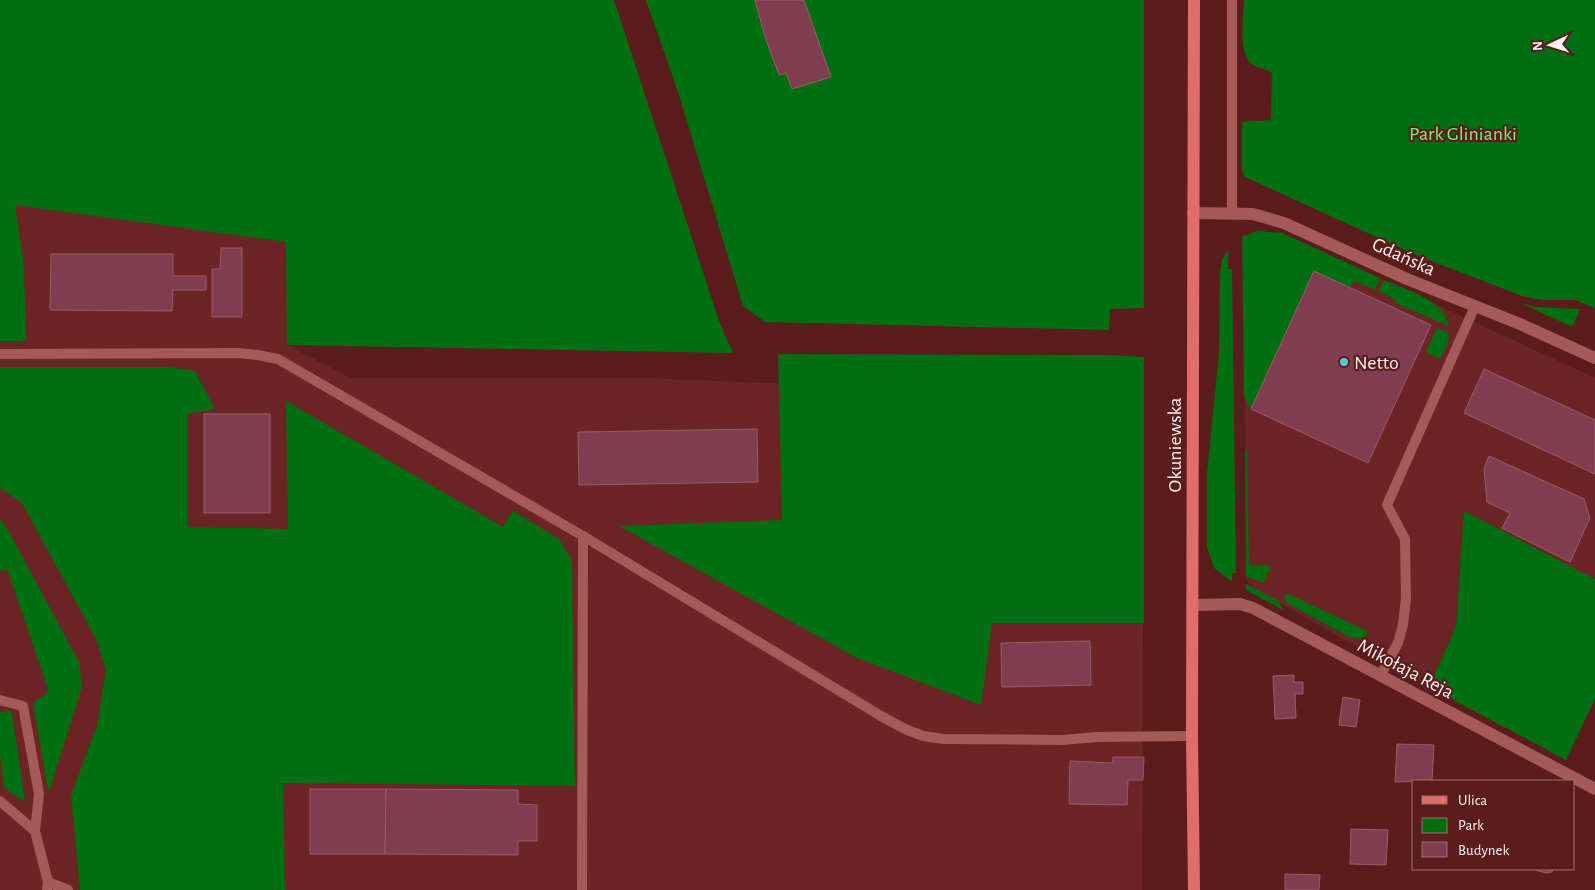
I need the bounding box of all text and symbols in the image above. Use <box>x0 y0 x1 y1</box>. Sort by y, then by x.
north arrow <box>1525 20 1575 70</box>
text: N <box>1531 40 1545 51</box>
park label: Park Glinianki <box>1409 124 1517 144</box>
street label: Gdańska <box>1369 234 1438 280</box>
place label: Netto <box>1354 353 1399 373</box>
marker: Netto <box>1338 356 1350 368</box>
street label: Okuniewska <box>1165 397 1185 493</box>
street label: Mikołaja Reja <box>1354 635 1457 703</box>
legend <box>1412 780 1575 870</box>
text: Ulica <box>1458 793 1487 808</box>
text: Park <box>1458 818 1484 833</box>
text: Budynek <box>1458 843 1510 858</box>

